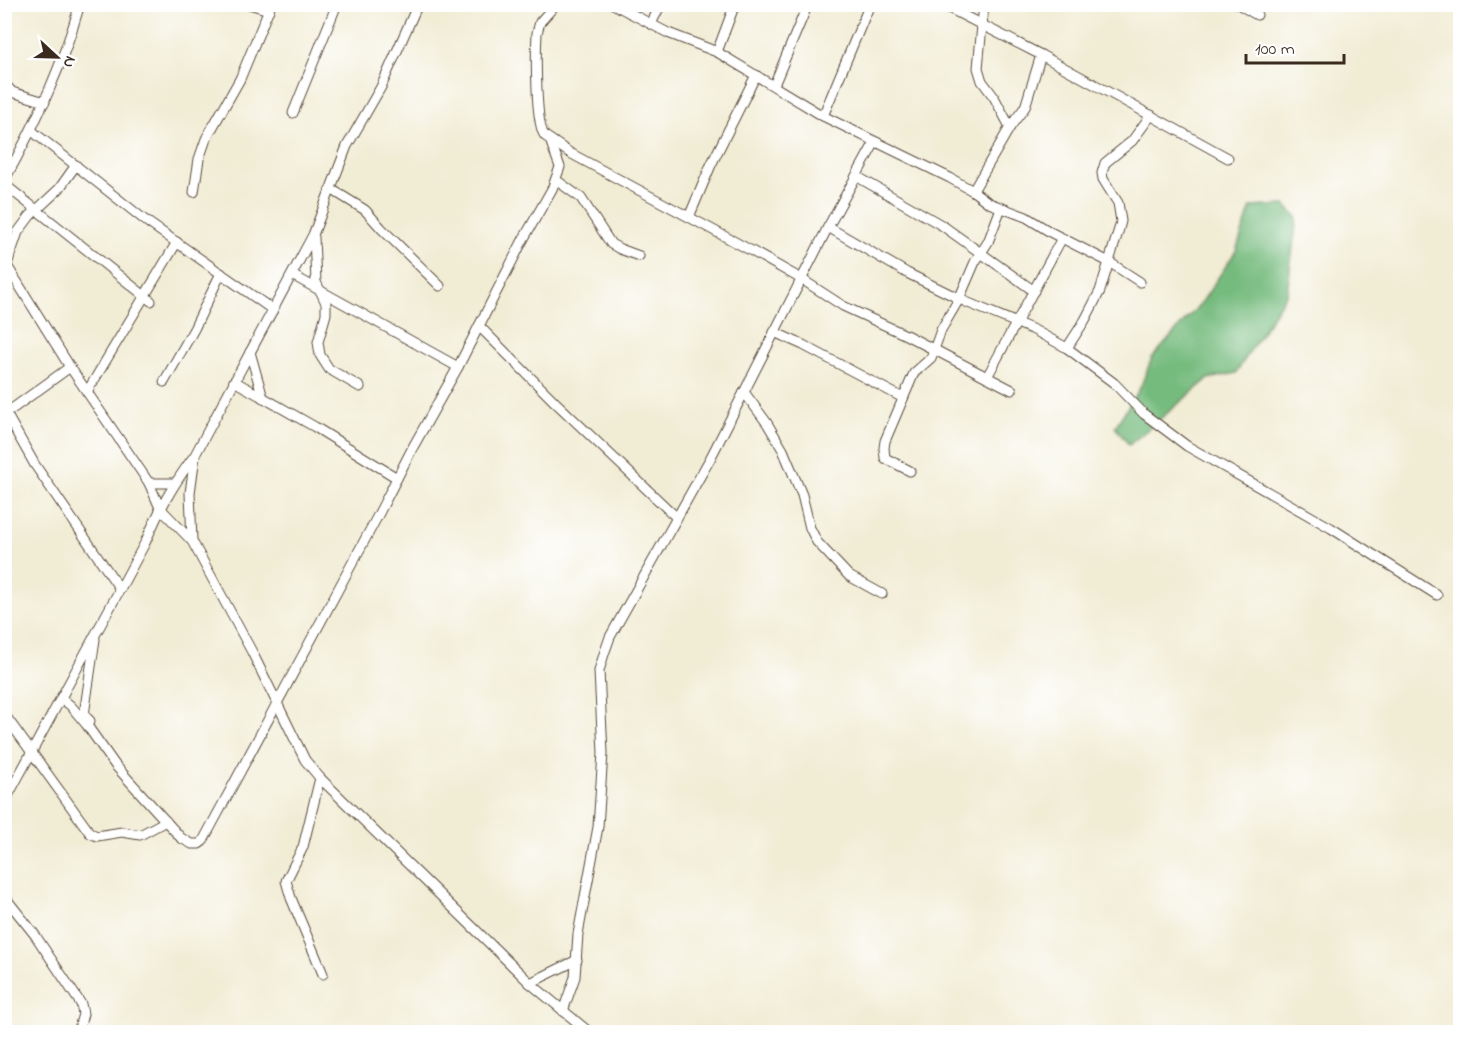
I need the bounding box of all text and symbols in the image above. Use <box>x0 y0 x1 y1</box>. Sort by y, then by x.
north arrow <box>27 27 87 87</box>
scale bar <box>1246 27 1344 65</box>
text: 100 m <box>1255 37 1295 63</box>
text: N <box>56 52 82 72</box>

